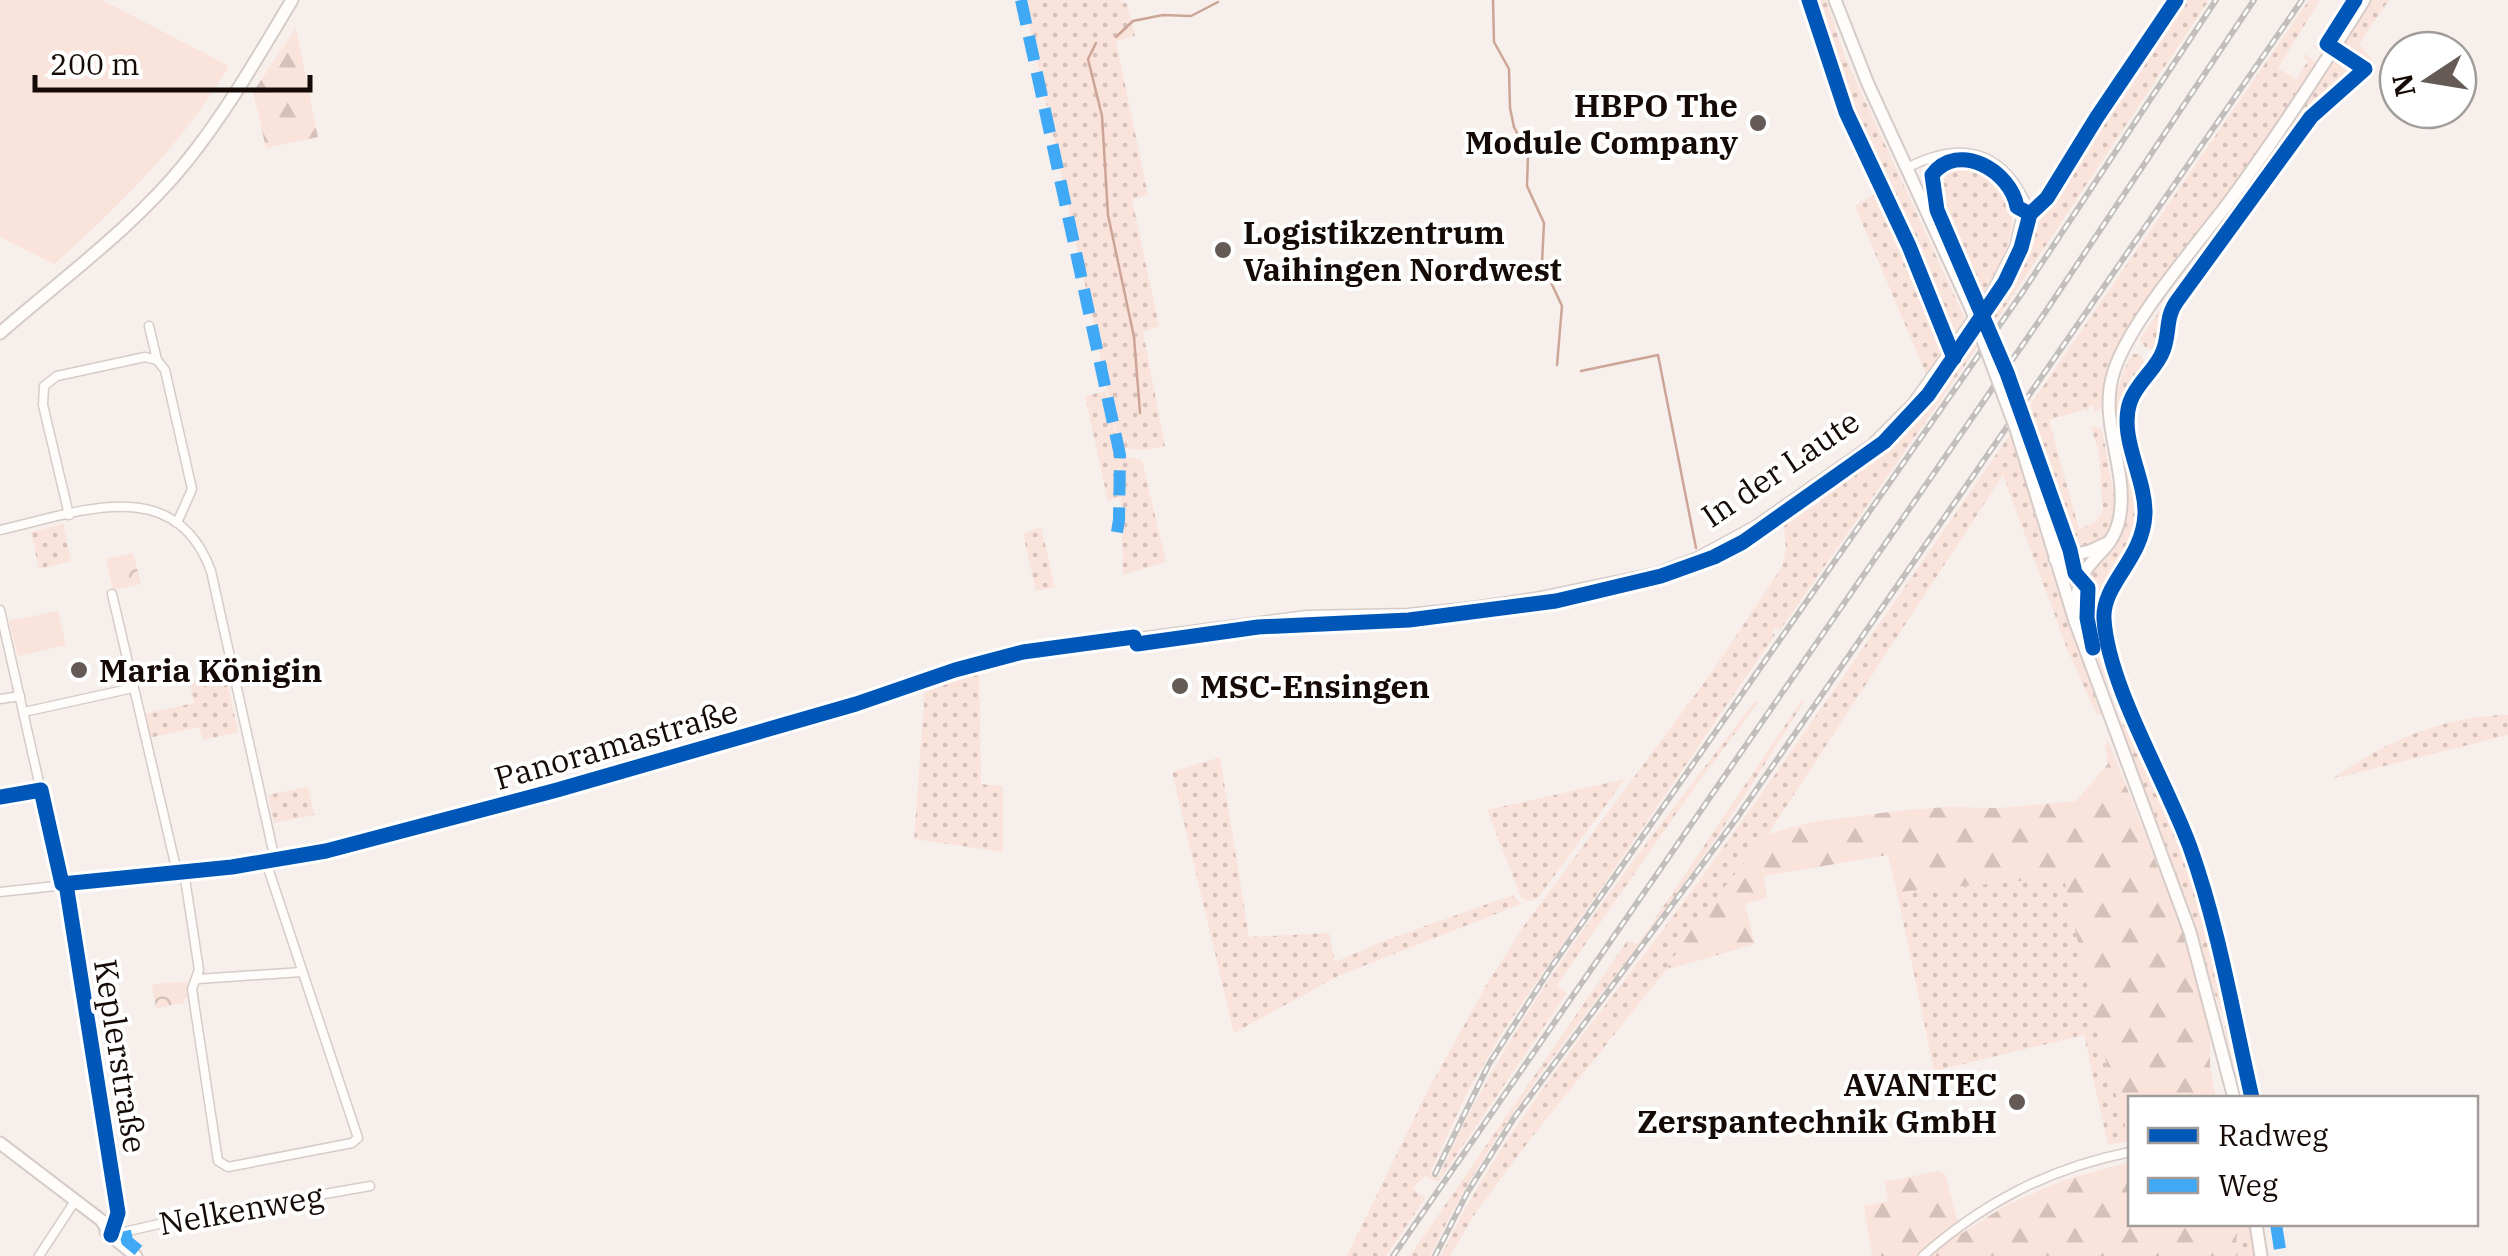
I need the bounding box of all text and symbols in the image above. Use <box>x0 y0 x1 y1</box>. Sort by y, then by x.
scale bar <box>35 30 310 92</box>
north arrow <box>2378 30 2478 130</box>
text: 200 m <box>50 44 140 83</box>
text: N <box>2383 71 2423 100</box>
place label: HBPO The Module Company <box>1465 84 1739 163</box>
marker: HBPO The Module Company <box>1747 112 1769 134</box>
place label: Logistikzentrum Vaihingen Nordwest <box>1243 211 1562 290</box>
marker: Logistikzentrum Vaihingen Nordwest <box>1212 239 1234 261</box>
street label: In der Laute <box>1693 400 1867 536</box>
place label: Maria Königin <box>99 649 323 691</box>
marker: Maria Königin <box>68 659 90 681</box>
place label: MSC-Ensingen <box>1200 665 1430 707</box>
marker: MSC-Ensingen <box>1169 675 1191 697</box>
street label: Panoramastraße <box>490 689 742 799</box>
street label: Keplerstraße <box>85 956 157 1156</box>
place label: AVANTEC Zerspantechnik GmbH <box>1637 1063 1997 1142</box>
marker: AVANTEC Zerspantechnik GmbH <box>2006 1091 2028 1113</box>
legend <box>2128 1096 2478 1226</box>
text: Radweg <box>2218 1115 2328 1154</box>
text: Weg <box>2218 1165 2278 1204</box>
street label: Nelkenweg <box>156 1174 326 1244</box>

